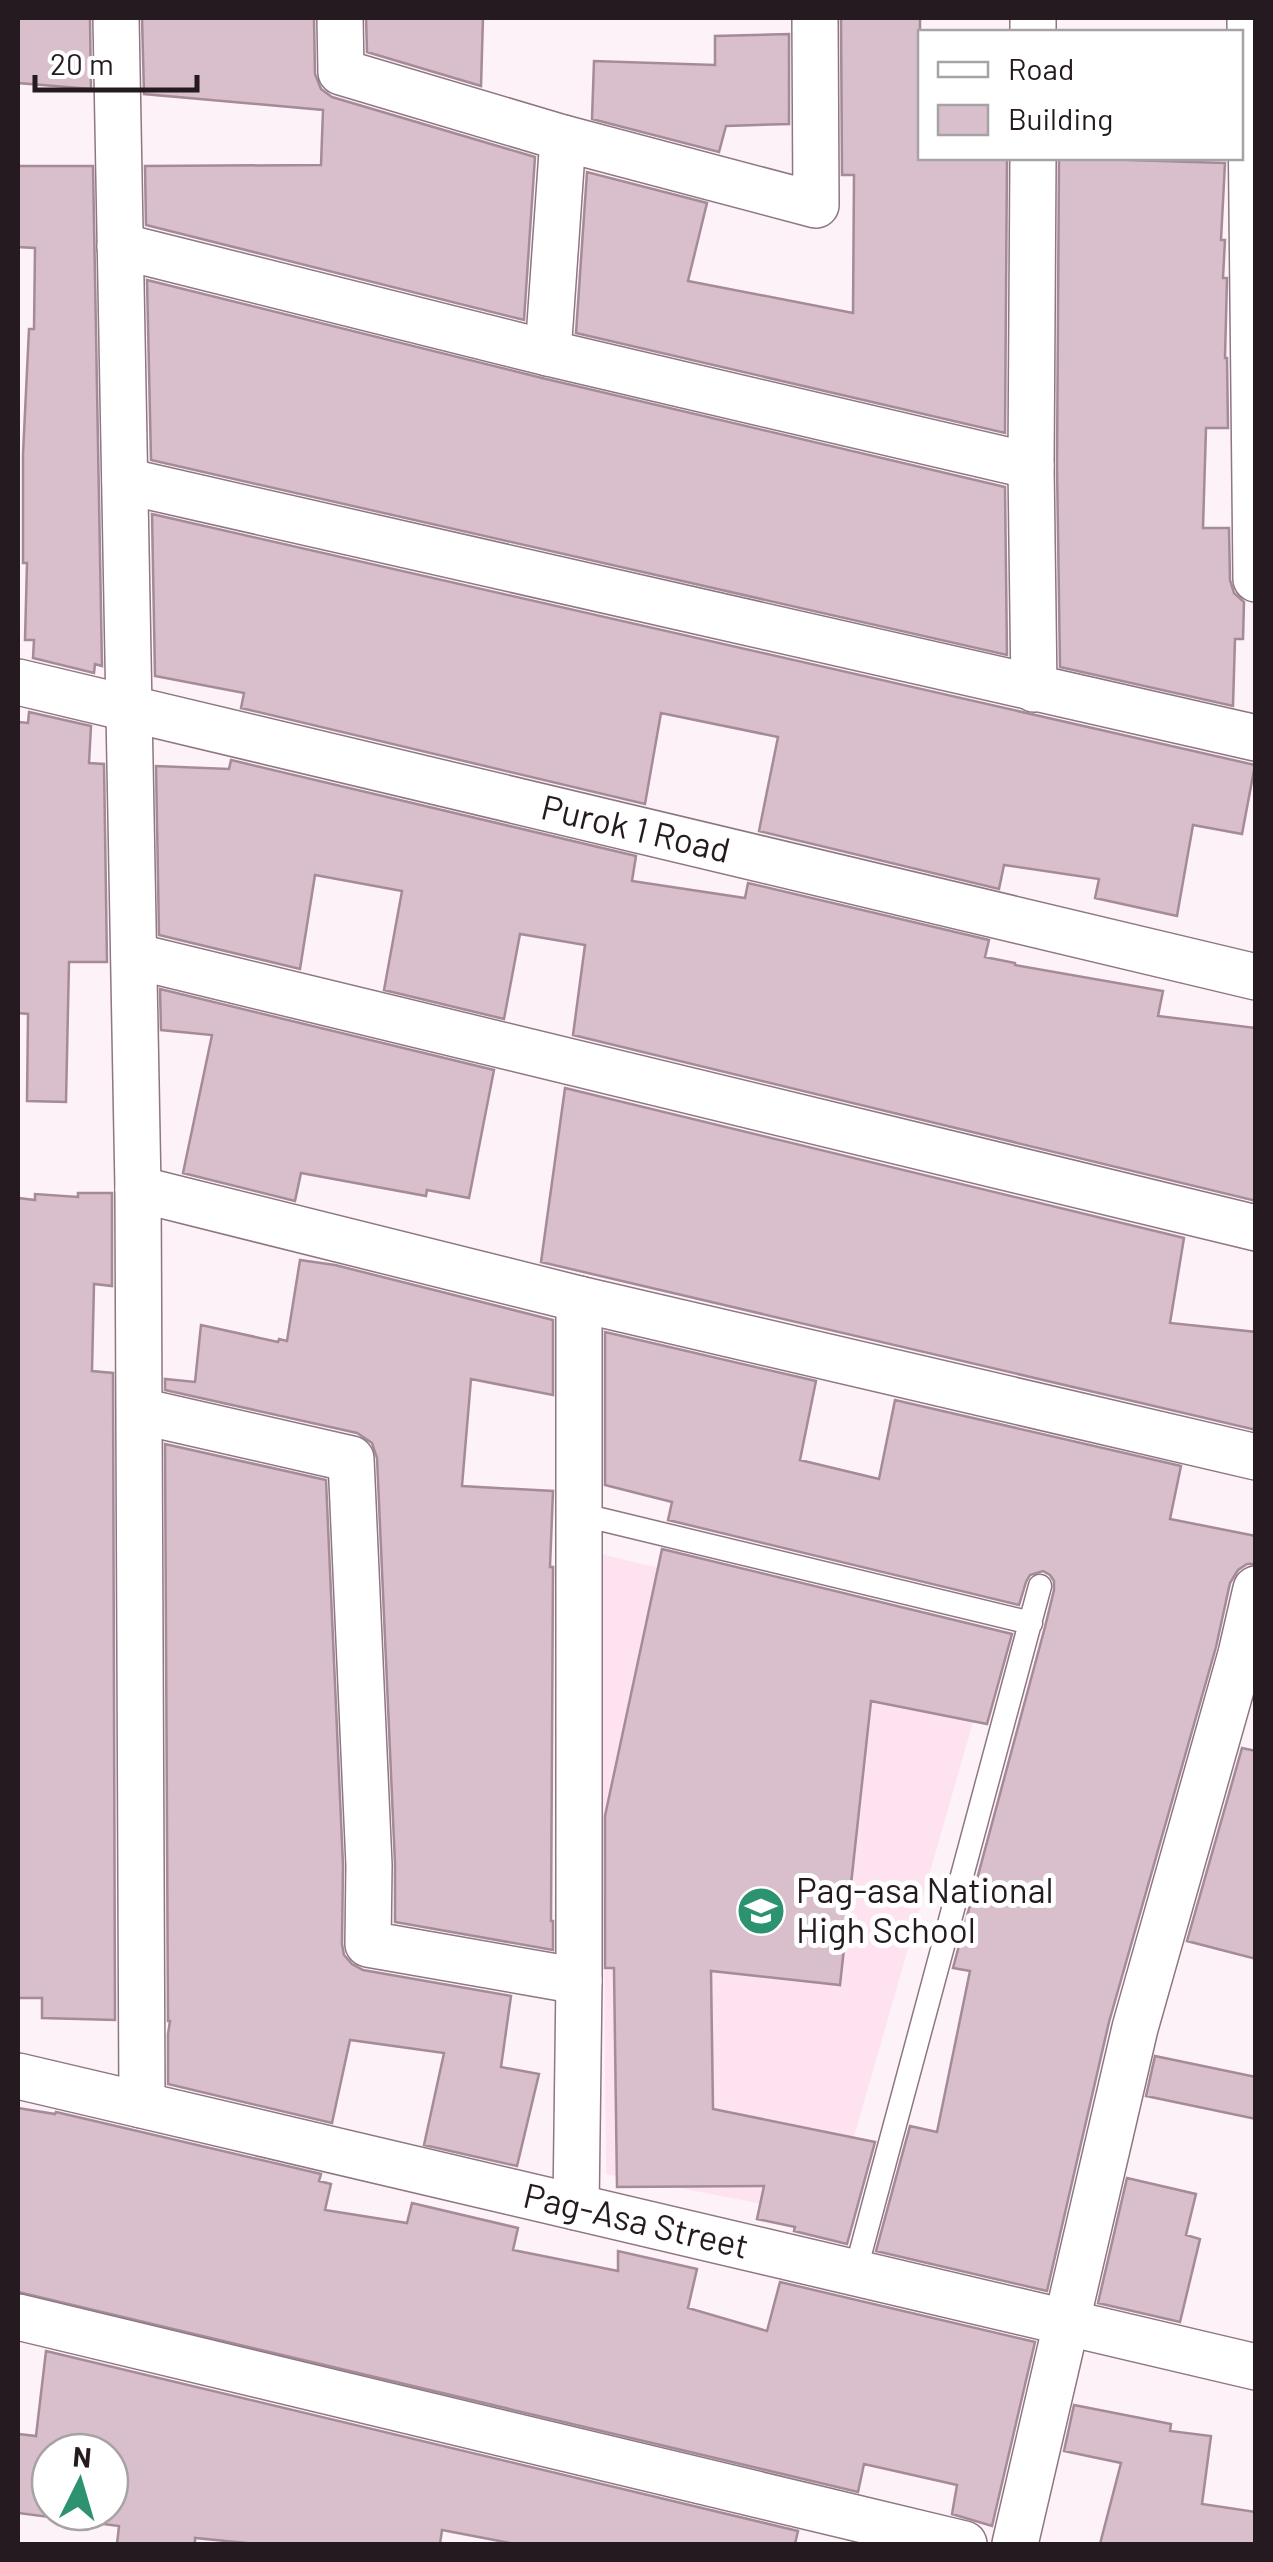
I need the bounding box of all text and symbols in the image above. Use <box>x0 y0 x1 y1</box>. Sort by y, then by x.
scale bar <box>35 30 198 92</box>
legend <box>918 30 1243 160</box>
text: 20 m <box>50 45 114 81</box>
text: Road <box>1008 50 1074 86</box>
text: Building <box>1008 100 1113 136</box>
street label: Purok 1 Road <box>538 785 735 870</box>
place label: Pag-asa National High School <box>796 1868 1054 1950</box>
school or university icon: Pag-asa National High School <box>735 1885 787 1937</box>
street label: Pag-Asa Street <box>520 2173 753 2266</box>
north arrow <box>30 2432 130 2532</box>
text: N <box>72 2438 93 2474</box>

